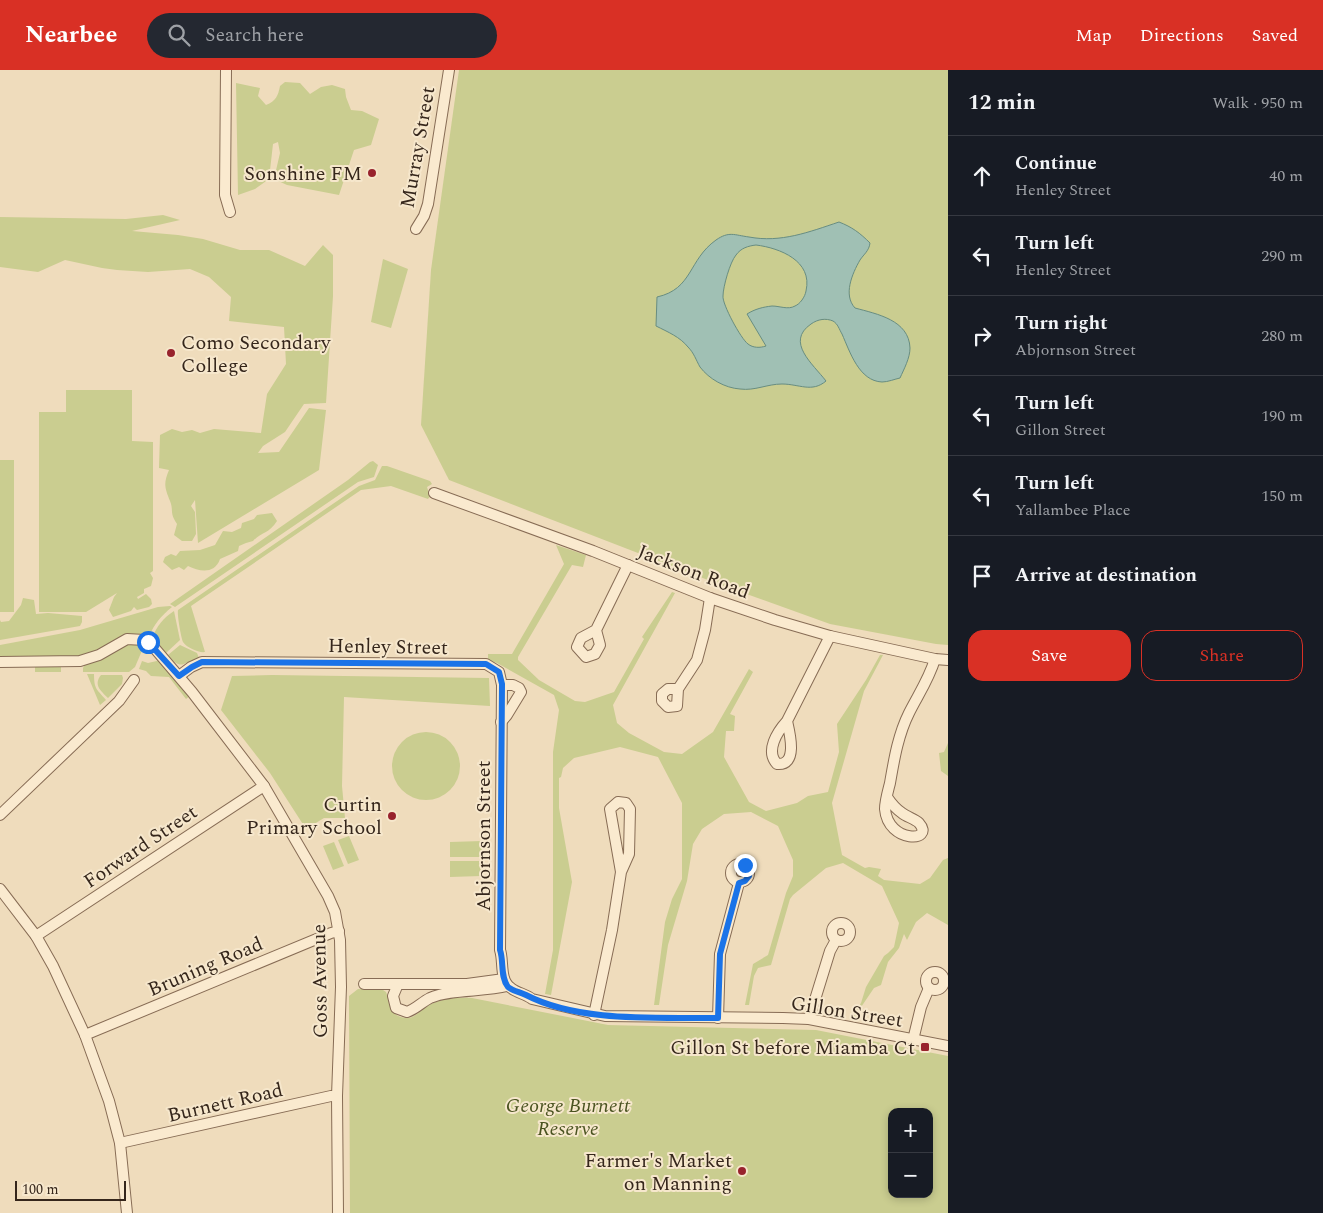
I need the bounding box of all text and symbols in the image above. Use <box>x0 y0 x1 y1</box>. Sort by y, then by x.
search box <box>147 13 497 58</box>
text: Nearbee <box>25 17 117 53</box>
icon: search <box>165 21 193 49</box>
text: Search here <box>205 21 304 50</box>
text: Map <box>1076 22 1112 49</box>
text: Directions <box>1140 22 1224 49</box>
text: Saved <box>1252 22 1298 49</box>
street label: Murray Street <box>393 84 443 210</box>
text: 12 min <box>968 87 1036 119</box>
text: Walk · 950 m <box>1212 91 1303 115</box>
text: Continue <box>1015 149 1097 178</box>
place label: Sonshine FM <box>244 159 362 189</box>
icon: ahead <box>968 162 996 190</box>
text: 40 m <box>1269 164 1303 188</box>
marker: Sonshine FM <box>366 167 378 179</box>
text: Henley Street <box>1015 178 1111 202</box>
text: Turn left <box>1015 229 1094 258</box>
icon: left <box>968 242 996 270</box>
text: 290 m <box>1261 244 1303 268</box>
text: Henley Street <box>1015 258 1111 282</box>
text: Turn right <box>1015 309 1108 338</box>
icon: right <box>968 322 996 350</box>
text: 280 m <box>1261 324 1303 348</box>
place label: Como Secondary College <box>181 328 332 381</box>
text: Abjornson Street <box>1015 338 1136 362</box>
marker: Como Secondary College <box>165 347 177 359</box>
text: Turn left <box>1015 389 1094 418</box>
icon: left <box>968 402 996 430</box>
text: 190 m <box>1261 404 1303 428</box>
text: Gillon Street <box>1015 418 1106 442</box>
text: Turn left <box>1015 469 1094 498</box>
icon: left <box>968 482 996 510</box>
text: 150 m <box>1261 484 1303 508</box>
text: Yallambee Place <box>1015 498 1131 522</box>
street label: Jackson Road <box>633 537 754 607</box>
text: Arrive at destination <box>1015 561 1197 590</box>
icon: arrive <box>968 562 996 590</box>
button: Save <box>968 630 1131 681</box>
button: Share <box>1141 630 1303 681</box>
route start <box>137 631 160 654</box>
street label: Henley Street <box>328 631 448 663</box>
street label: Abjornson Street <box>469 760 499 912</box>
place label: Curtin Primary School <box>246 790 382 843</box>
street label: Forward Street <box>78 798 204 896</box>
marker: Curtin Primary School <box>386 810 398 822</box>
route end <box>734 854 757 877</box>
street label: Goss Avenue <box>304 924 336 1038</box>
street label: Bruning Road <box>143 929 268 1005</box>
street label: Gillon Street <box>789 988 905 1036</box>
place label: Gillon St before Miamba Ct <box>670 1033 915 1063</box>
marker: Gillon St before Miamba Ct <box>919 1041 931 1053</box>
street label: Burnett Road <box>164 1075 286 1131</box>
park label: George Burnett Reserve <box>506 1091 631 1144</box>
map controls <box>888 1108 933 1198</box>
button: + <box>888 1108 933 1153</box>
place label: Farmer's Market on Manning <box>585 1146 732 1199</box>
button: − <box>888 1153 933 1198</box>
marker: Farmer's Market on Manning <box>736 1165 748 1177</box>
scale bar <box>15 1178 126 1201</box>
text: 100 m <box>22 1179 59 1200</box>

